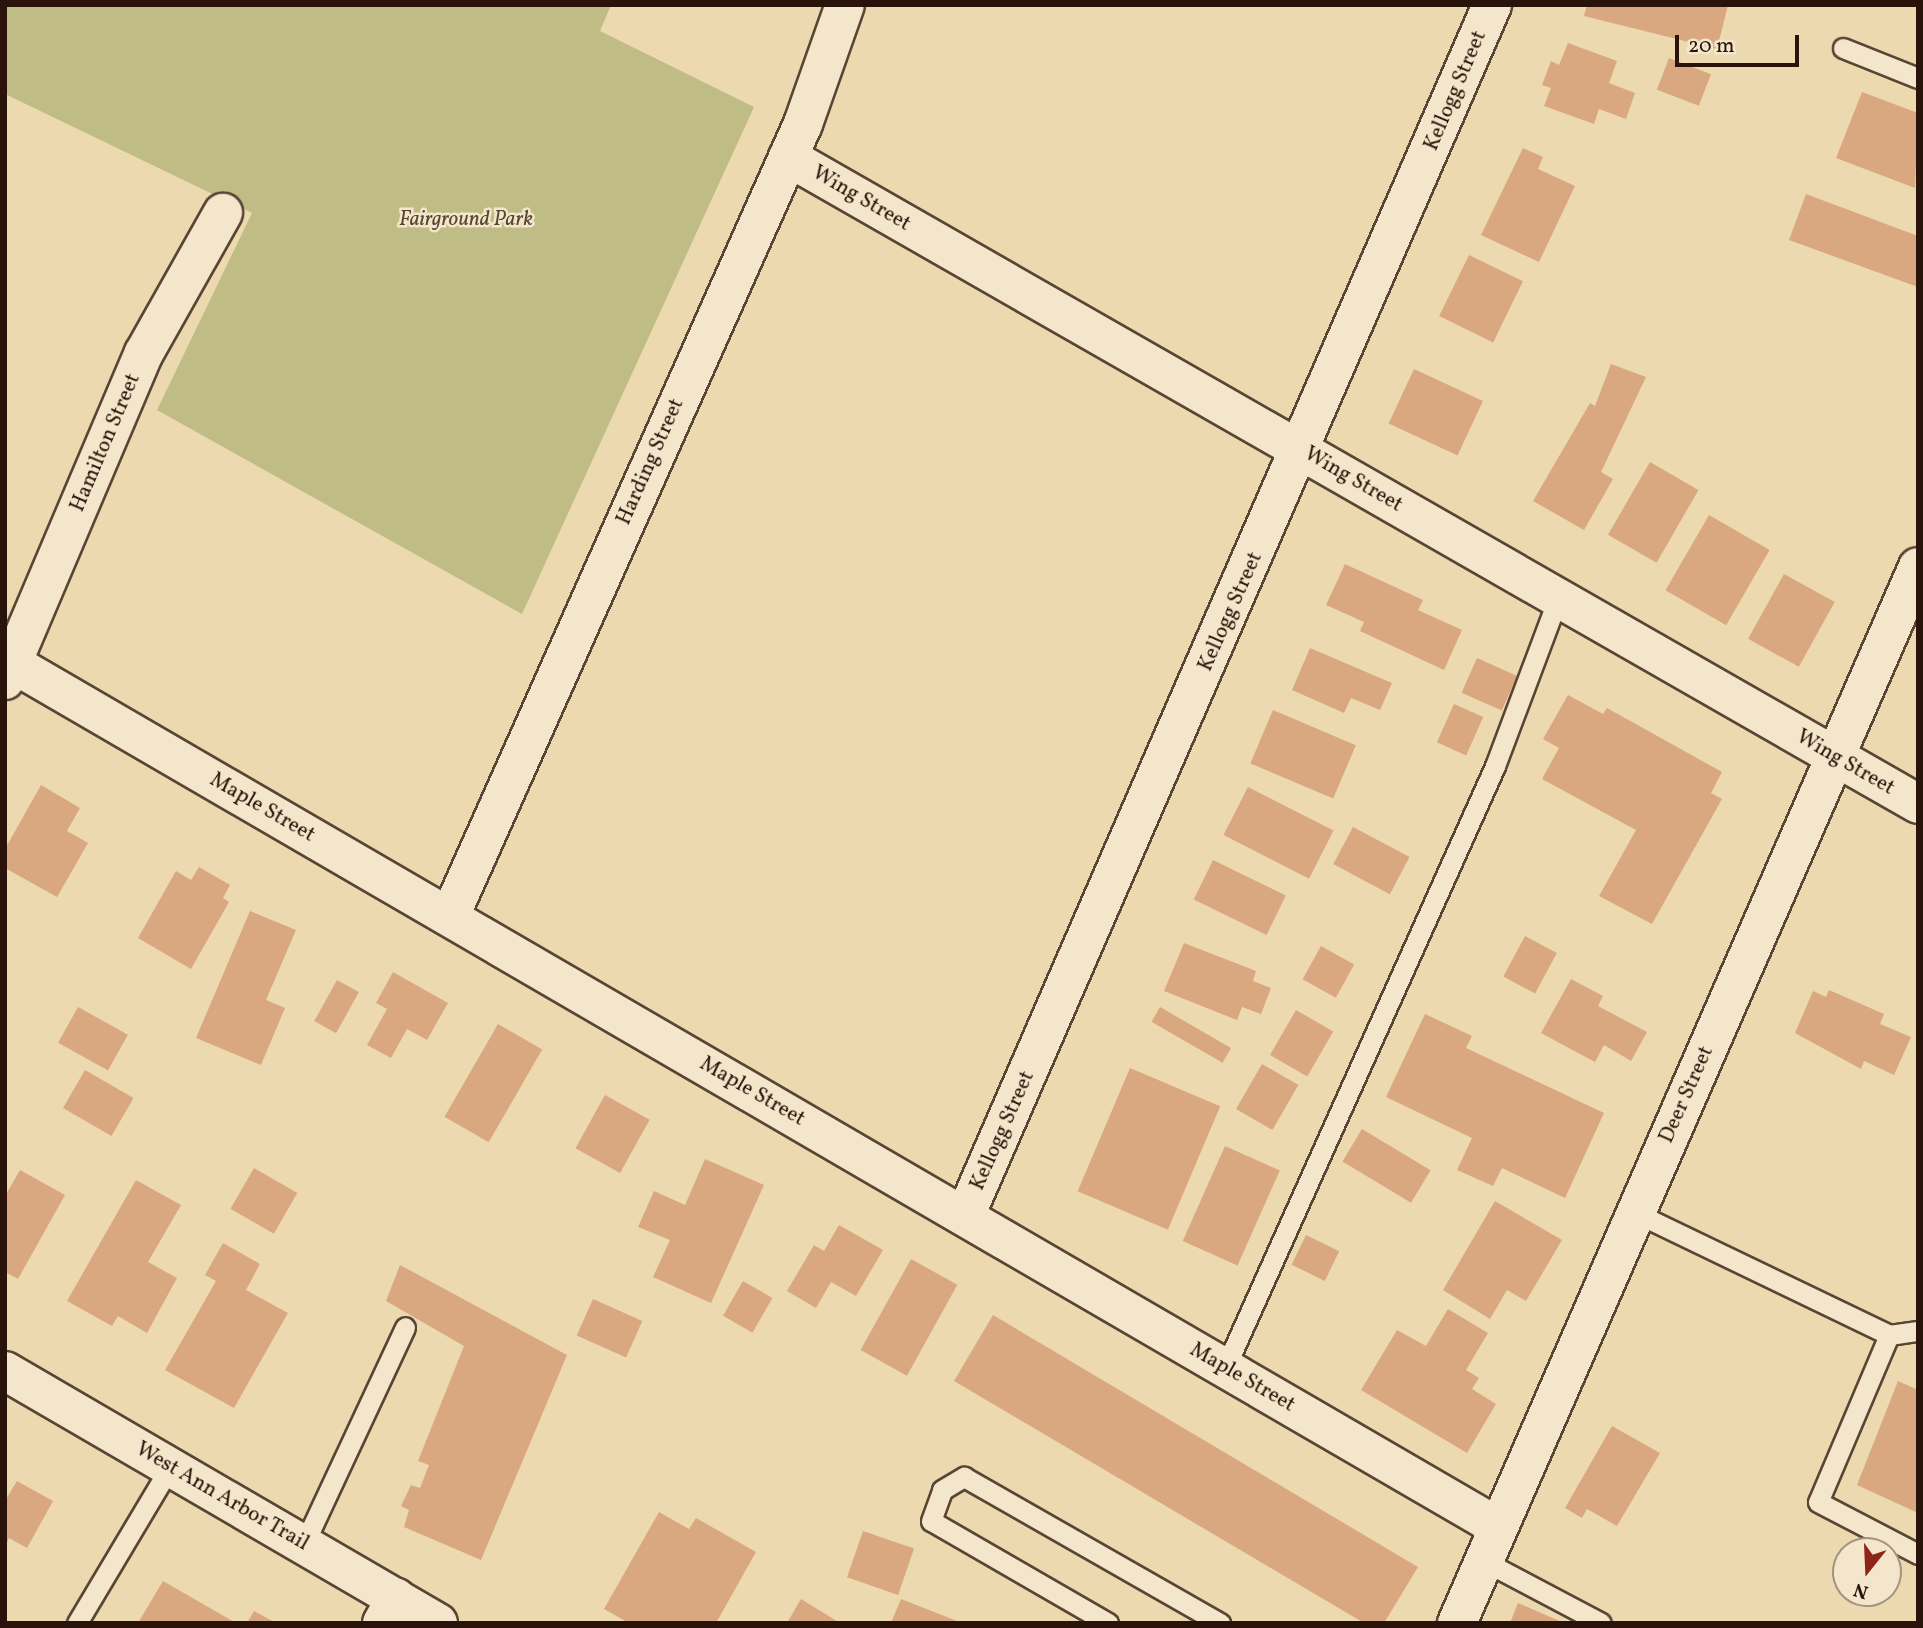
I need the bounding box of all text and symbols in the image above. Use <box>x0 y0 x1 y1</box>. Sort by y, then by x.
scale bar <box>1678 21 1802 65</box>
street label: Kellogg Street <box>1419 27 1493 155</box>
text: 20 m <box>1688 32 1734 61</box>
street label: Wing Street <box>807 161 915 237</box>
park label: Fairground Park <box>399 207 533 233</box>
street label: Hamilton Street <box>66 370 146 516</box>
street label: Harding Street <box>612 395 690 529</box>
street label: Wing Street <box>1299 442 1407 518</box>
street label: Kellogg Street <box>1194 549 1268 675</box>
street label: Wing Street <box>1791 725 1899 801</box>
street label: Maple Street <box>205 768 319 848</box>
street label: Deer Street <box>1654 1043 1720 1147</box>
street label: Maple Street <box>695 1052 809 1132</box>
street label: Kellogg Street <box>966 1068 1040 1194</box>
street label: Maple Street <box>1185 1338 1299 1418</box>
street label: West Ann Arbor Trail <box>131 1437 313 1557</box>
north arrow <box>1832 1537 1902 1607</box>
text: N <box>1851 1576 1872 1605</box>

